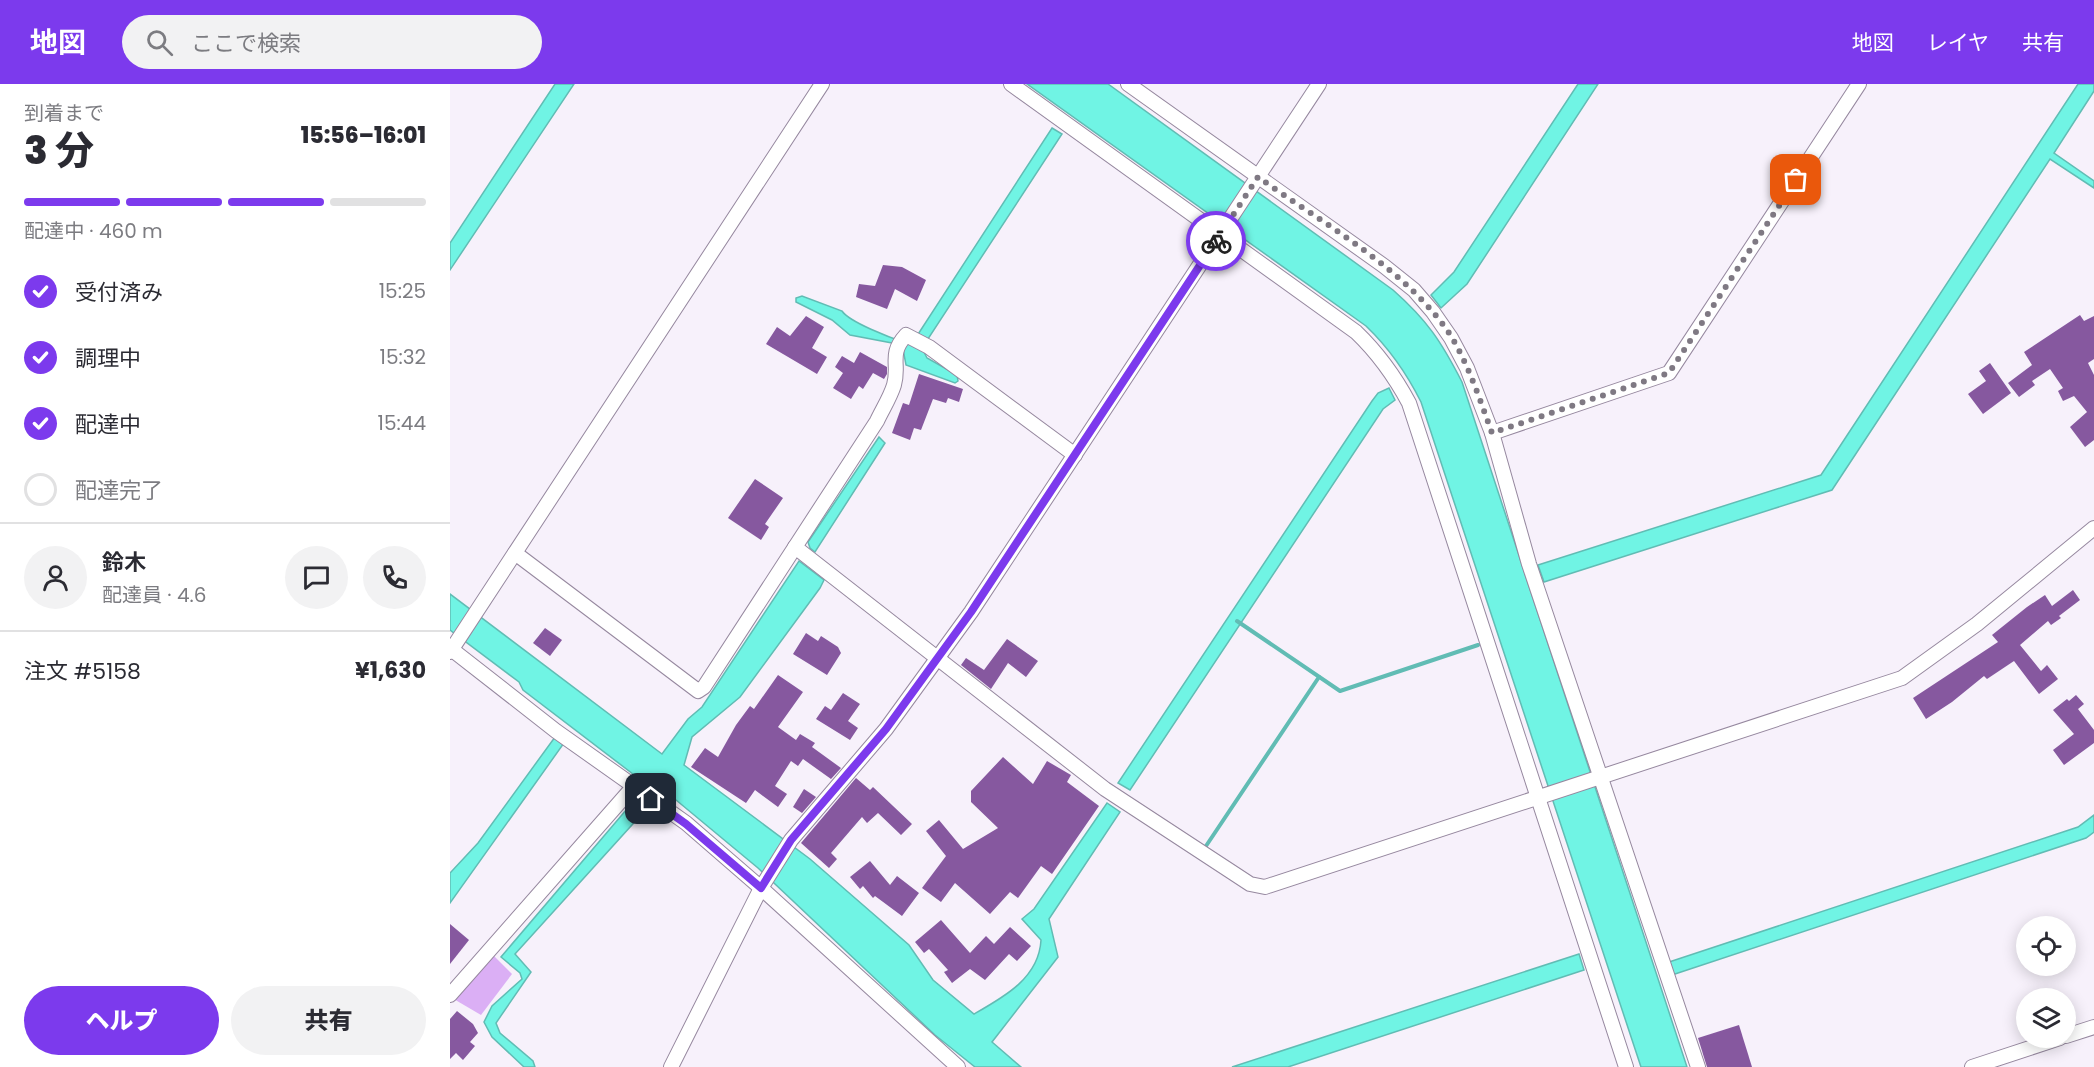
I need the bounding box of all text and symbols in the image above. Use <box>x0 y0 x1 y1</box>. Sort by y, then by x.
search box <box>122 15 542 69</box>
text: 地図 <box>30 23 86 62</box>
icon: search <box>143 26 176 59</box>
text: ここで検索 <box>191 28 301 59</box>
text: 地図 <box>1852 28 1894 57</box>
text: レイヤ <box>1927 28 1989 57</box>
text: 共有 <box>2022 28 2064 57</box>
text: 到着まで <box>24 99 104 127</box>
text: 15:56–16:01 <box>301 120 426 151</box>
text: 3 分 <box>24 123 94 178</box>
pin <box>1770 154 1821 205</box>
icon: bag <box>1779 163 1812 196</box>
courier <box>1186 211 1246 271</box>
text: 配達中 · 460 m <box>24 217 163 245</box>
icon: bike <box>1200 225 1233 258</box>
icon: check <box>24 275 57 308</box>
text: 受付済み <box>75 277 163 308</box>
text: 15:25 <box>379 277 426 305</box>
icon: check <box>24 341 57 374</box>
text: 調理中 <box>75 343 141 374</box>
text: 15:32 <box>380 343 426 371</box>
icon: check <box>24 407 57 440</box>
text: 配達中 <box>75 409 141 440</box>
text: 15:44 <box>378 409 426 437</box>
text: 配達完了 <box>75 475 163 506</box>
button: person <box>24 546 87 609</box>
button: chat <box>285 546 348 609</box>
button: phone <box>363 546 426 609</box>
text: 鈴木 <box>102 547 146 578</box>
text: 配達員 · 4.6 <box>102 581 206 609</box>
text: ¥1,630 <box>355 655 426 686</box>
text: 注文 #5158 <box>24 656 141 687</box>
pin <box>625 773 676 824</box>
icon: home <box>634 782 667 815</box>
map controls <box>2016 916 2076 1048</box>
button: locate <box>2016 916 2076 976</box>
button: ヘルプ <box>24 986 219 1055</box>
button: 共有 <box>231 986 426 1055</box>
button: layers <box>2016 988 2076 1048</box>

